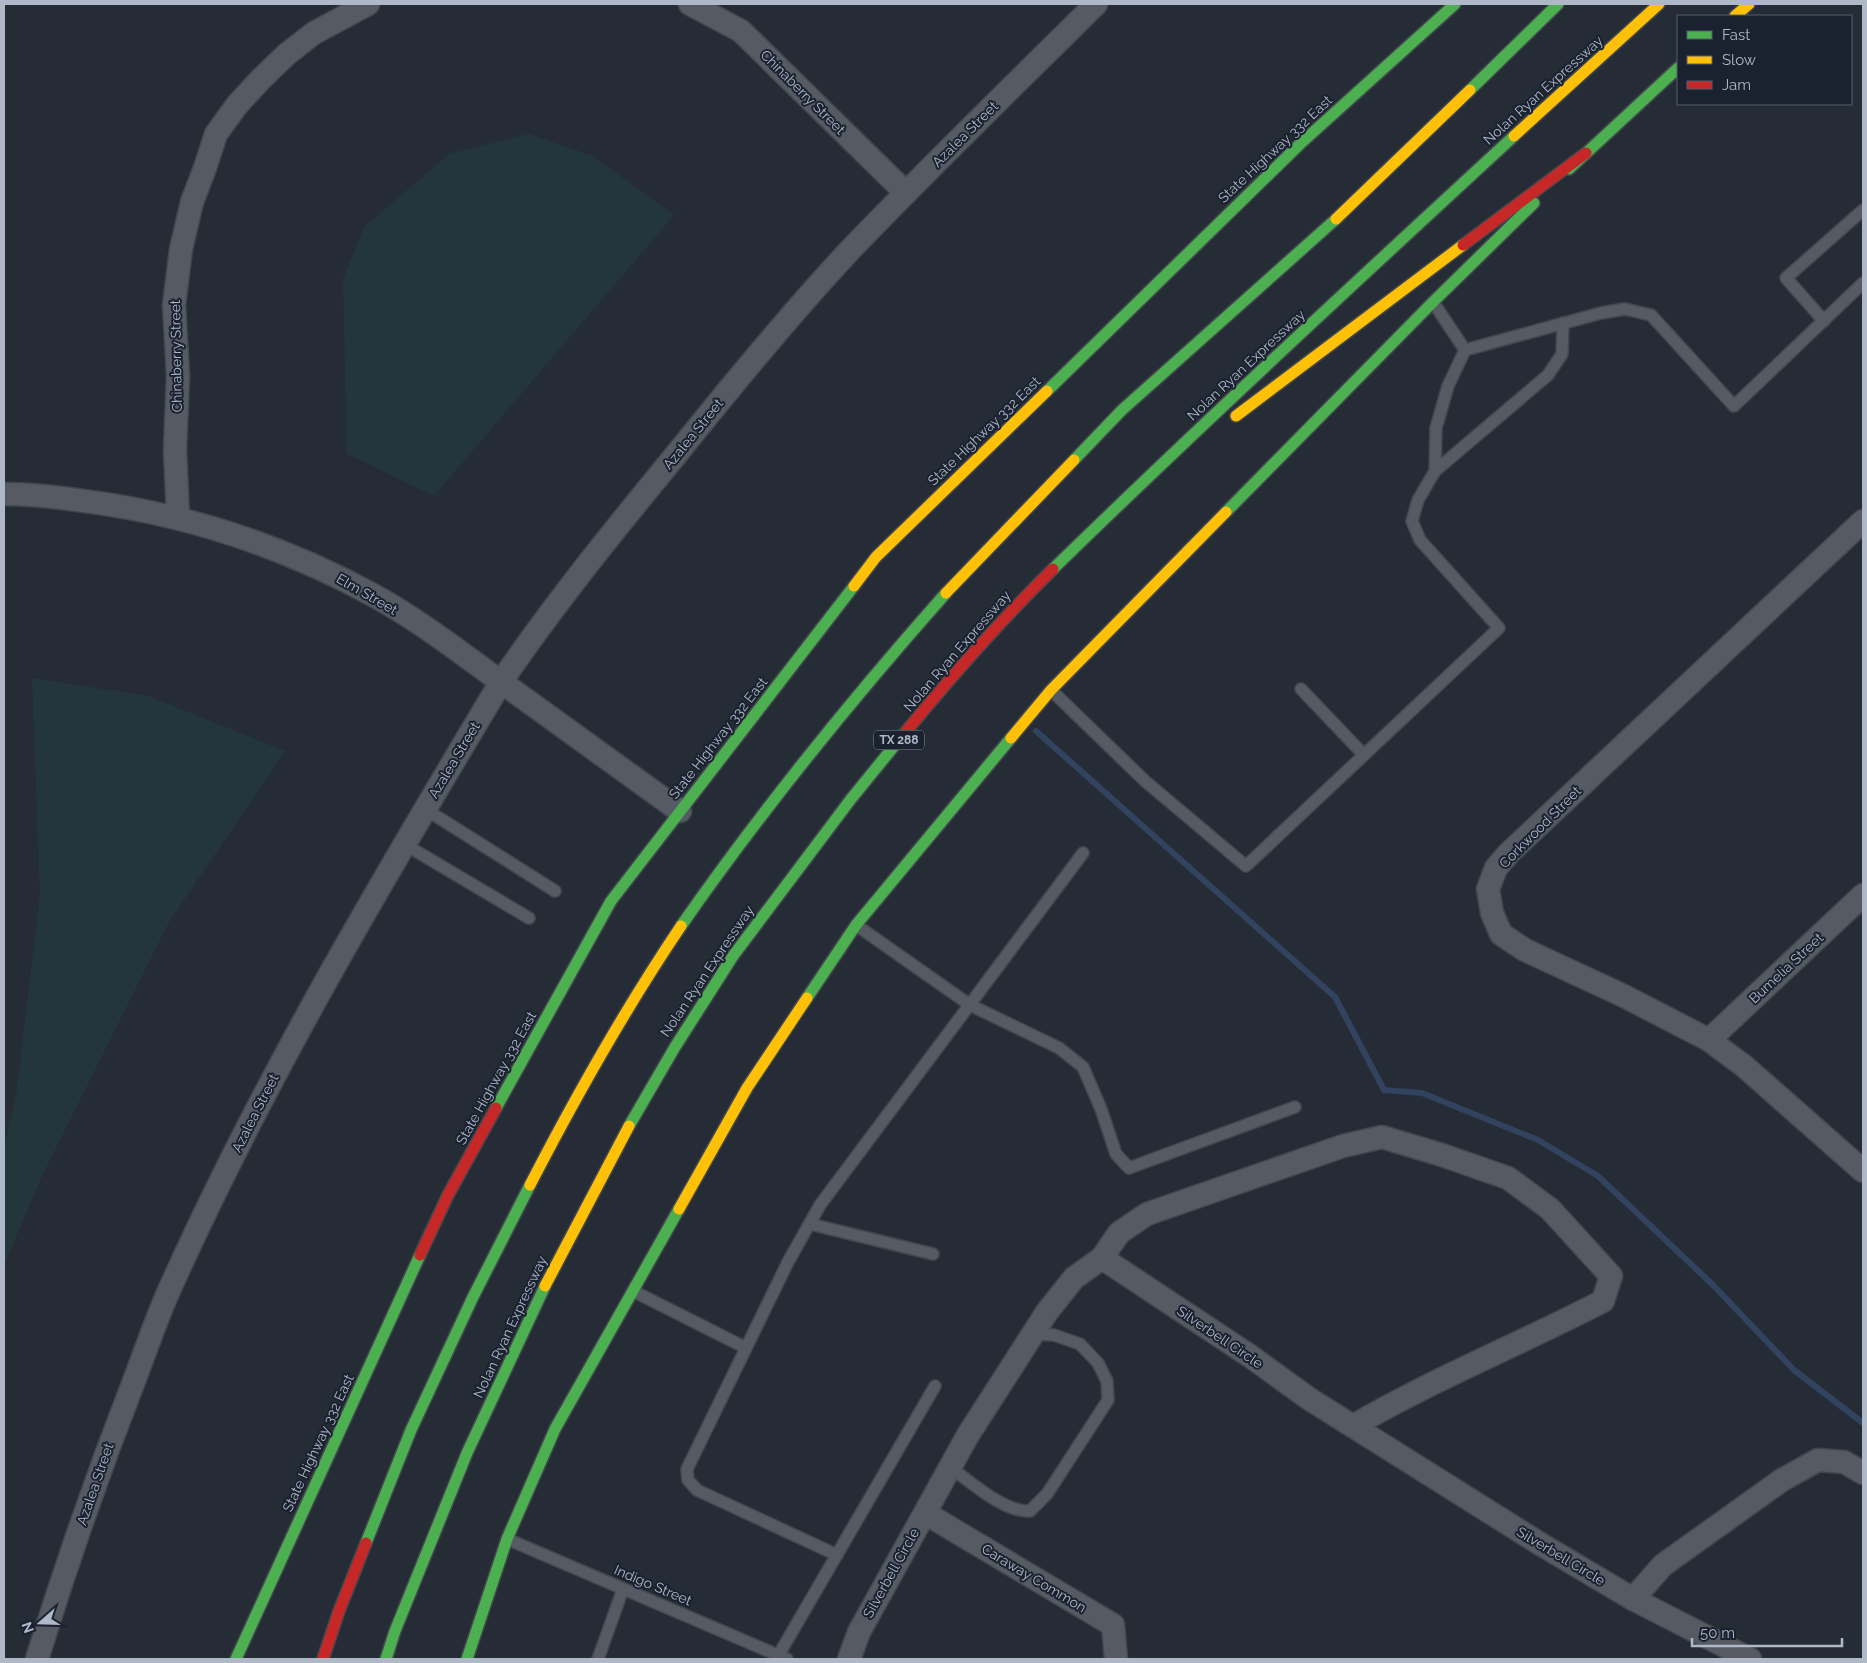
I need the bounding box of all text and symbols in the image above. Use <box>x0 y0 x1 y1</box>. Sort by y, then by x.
legend <box>1677 15 1852 105</box>
text: Fast <box>1722 26 1750 44</box>
street label: Nolan Ryan Expressway <box>1480 32 1606 148</box>
street label: Chinaberry Street <box>757 46 849 138</box>
text: Slow <box>1722 51 1756 69</box>
text: Jam <box>1722 76 1751 94</box>
street label: State Highway 332 East <box>1215 92 1335 206</box>
street label: Azalea Street <box>929 98 1001 170</box>
street label: Chinaberry Street <box>167 299 185 413</box>
street label: Nolan Ryan Expressway <box>1184 306 1308 424</box>
street label: State Highway 332 East <box>925 373 1044 489</box>
street label: Azalea Street <box>660 395 726 472</box>
street label: Elm Street <box>334 570 401 618</box>
street label: Nolan Ryan Expressway <box>900 587 1014 715</box>
street label: State Highway 332 East <box>666 674 771 802</box>
street label: Azalea Street <box>425 719 483 801</box>
road number: TX 288 <box>874 730 924 750</box>
street label: Corkwood Street <box>1496 783 1584 871</box>
street label: Nolan Ryan Expressway <box>657 902 757 1040</box>
street label: Bumelia Street <box>1746 929 1827 1006</box>
street label: State Highway 332 East <box>453 1008 539 1147</box>
street label: Azalea Street <box>228 1071 282 1155</box>
street label: Nolan Ryan Expressway <box>470 1253 550 1401</box>
street label: Silverbell Circle <box>1174 1302 1266 1372</box>
street label: State Highway 332 East <box>279 1371 357 1514</box>
street label: Azalea Street <box>73 1440 117 1527</box>
street label: Silverbell Circle <box>1514 1523 1608 1589</box>
street label: Silverbell Circle <box>860 1525 922 1621</box>
street label: Caraway Common <box>979 1540 1089 1616</box>
street label: Indigo Street <box>612 1561 694 1609</box>
north arrow <box>15 1598 65 1648</box>
scale bar <box>1692 1616 1842 1648</box>
text: N <box>18 1620 37 1635</box>
text: 50 m <box>1700 1624 1735 1642</box>

